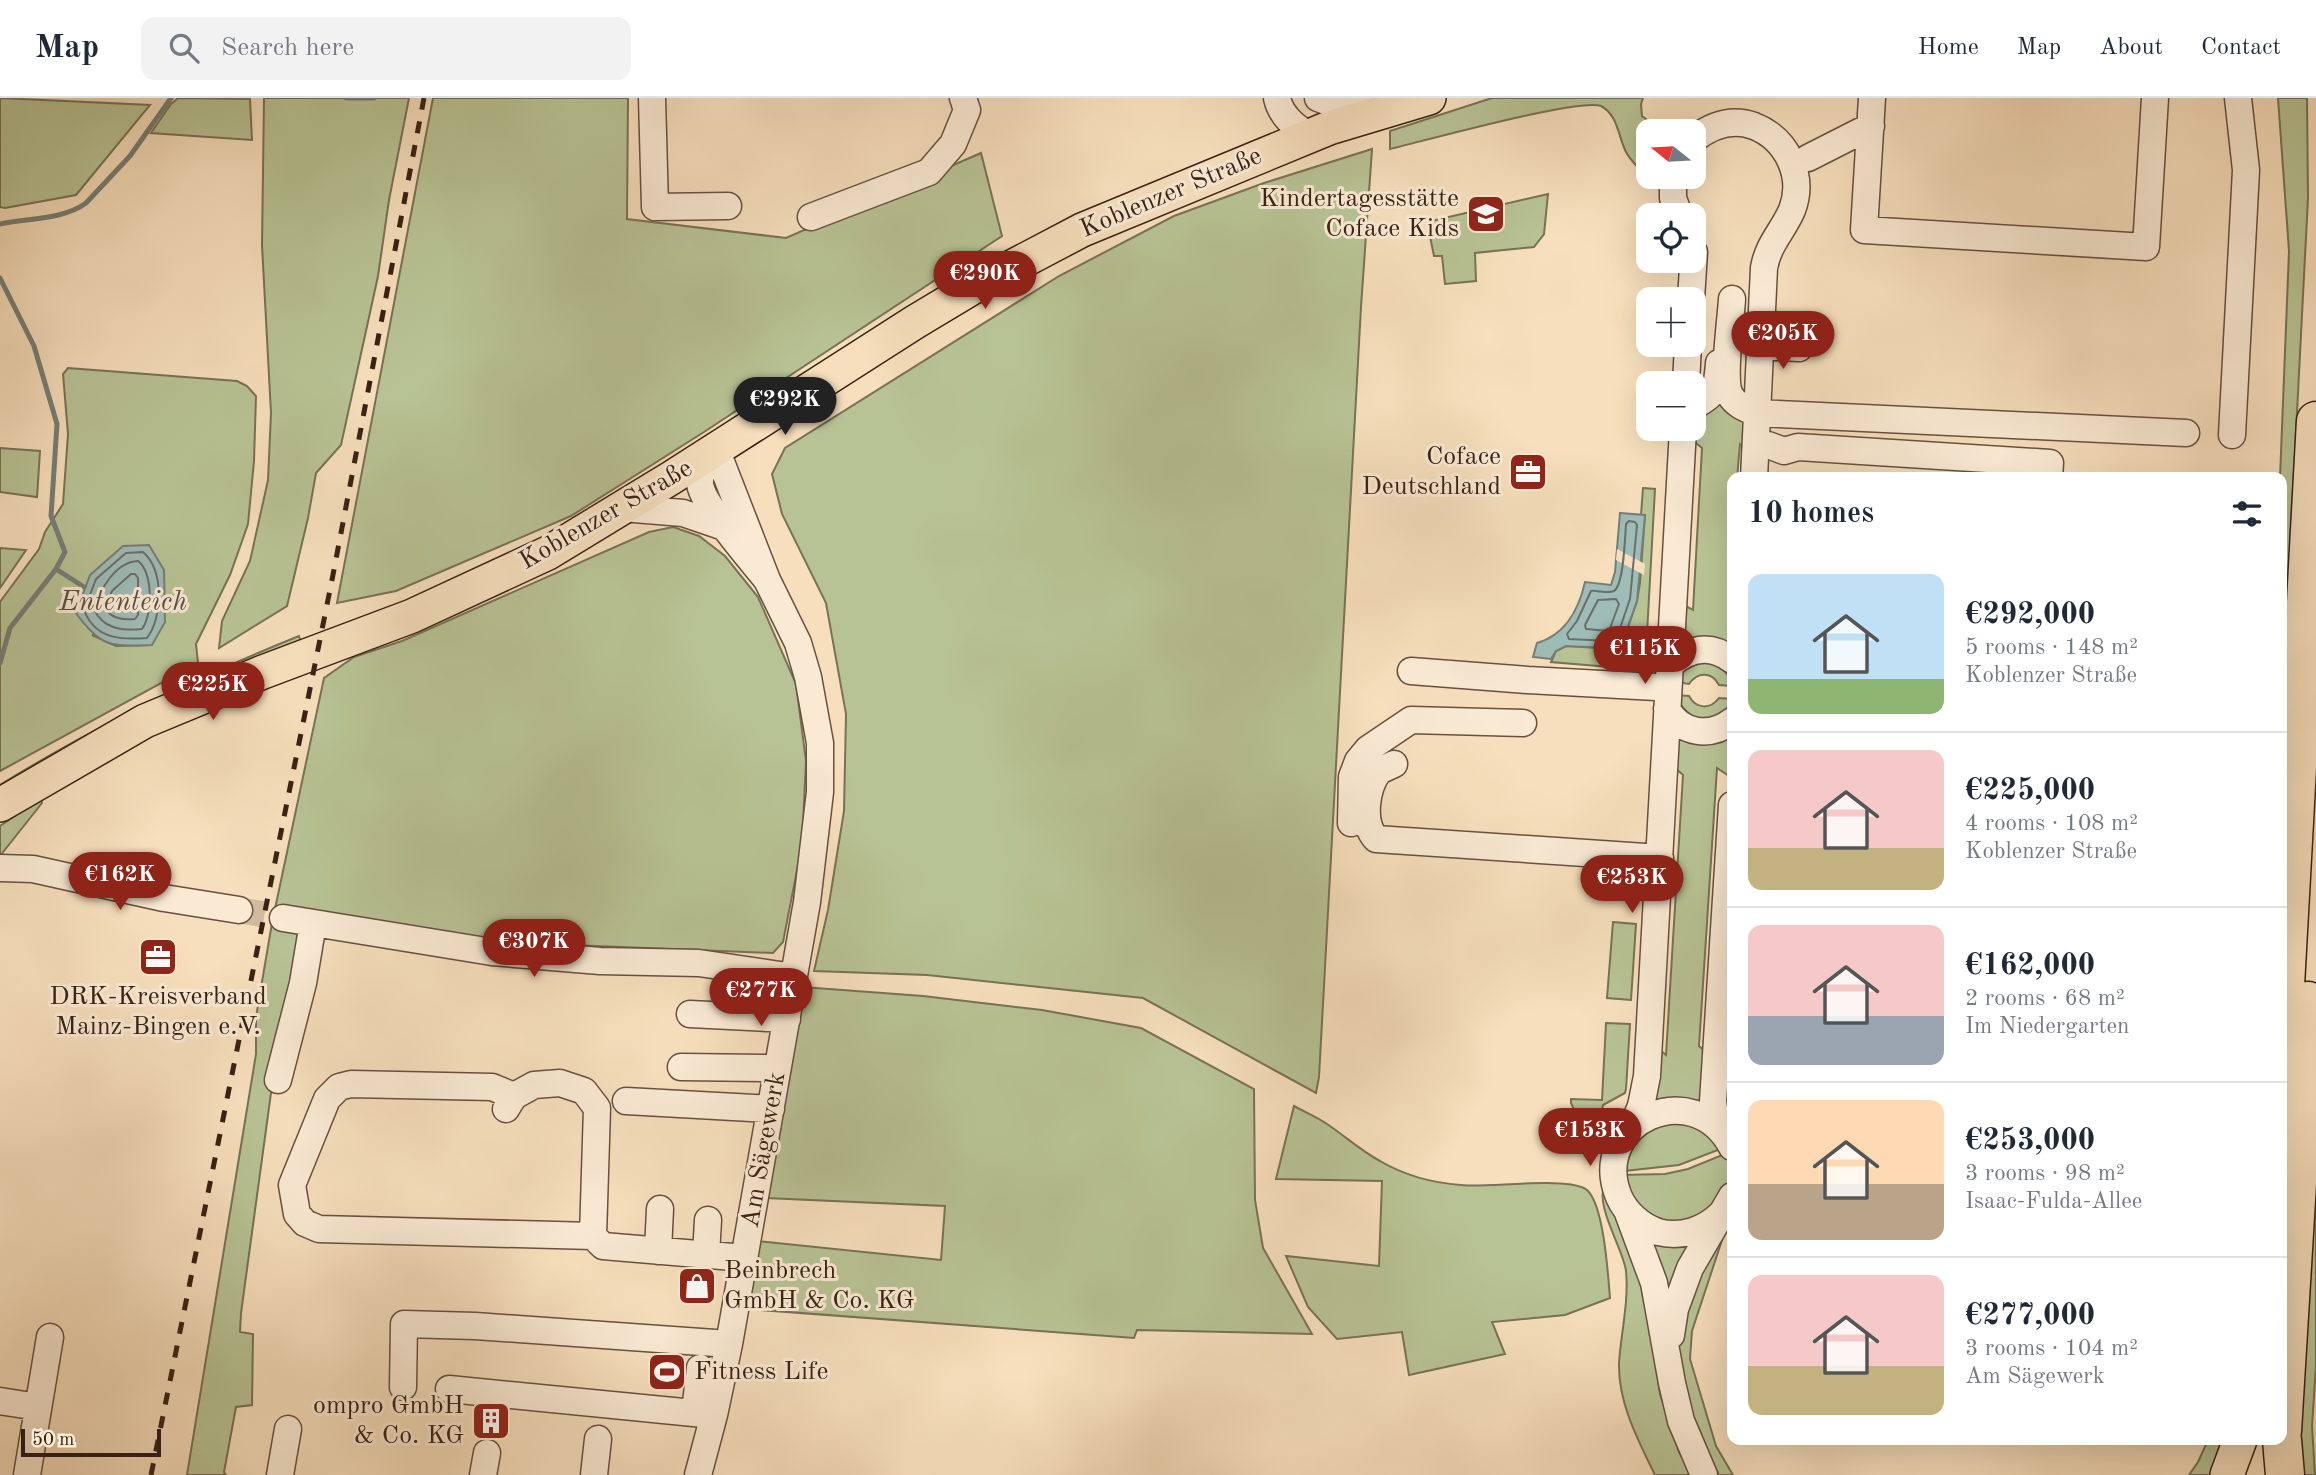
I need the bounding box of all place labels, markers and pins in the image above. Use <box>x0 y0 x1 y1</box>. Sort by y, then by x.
place label: Kindertagesstätte Coface Kids <box>1259 186 1459 242</box>
school or university icon: Kindertagesstätte Coface Kids <box>1465 193 1507 235</box>
pin: €290K <box>936 252 1034 311</box>
pin: €205K <box>1734 312 1832 371</box>
pin: €292K <box>736 378 834 437</box>
place label: Coface Deutschland <box>1362 444 1501 500</box>
office icon: Coface Deutschland <box>1507 451 1549 493</box>
pin: €115K <box>1596 626 1694 686</box>
pin: €225K <box>164 662 262 722</box>
pin: €162K <box>71 852 169 912</box>
pin: €253K <box>1583 856 1681 915</box>
pin: €307K <box>485 920 583 979</box>
office icon: DRK-Kreisverband Mainz-Bingen e.V. <box>137 936 179 978</box>
pin: €277K <box>712 968 810 1028</box>
place label: DRK-Kreisverband Mainz-Bingen e.V. <box>49 984 267 1040</box>
pin: €153K <box>1541 1108 1639 1168</box>
place label: Beinbrech GmbH & Co. KG <box>724 1258 914 1314</box>
shop icon: Beinbrech GmbH & Co. KG <box>676 1265 718 1307</box>
sports icon: Fitness Life <box>646 1351 688 1393</box>
place label: Fitness Life <box>694 1359 829 1385</box>
place label: ompro GmbH & Co. KG <box>313 1393 464 1449</box>
building icon: ompro GmbH & Co. KG <box>470 1400 512 1442</box>

